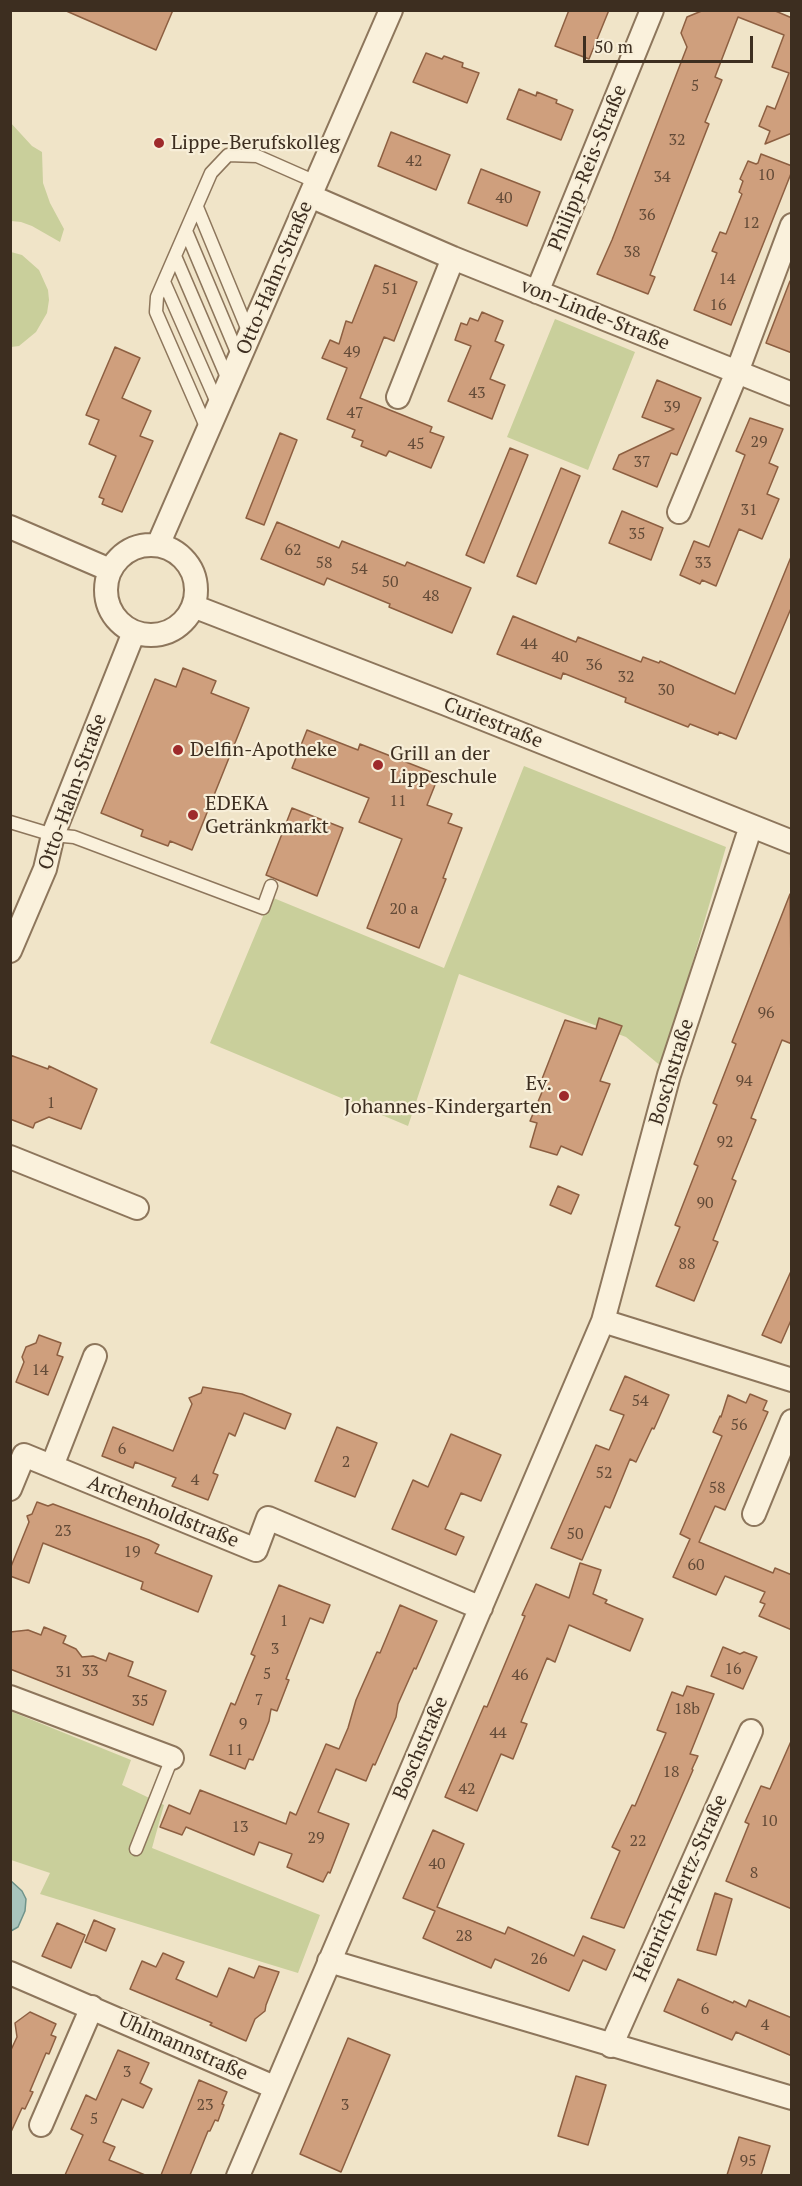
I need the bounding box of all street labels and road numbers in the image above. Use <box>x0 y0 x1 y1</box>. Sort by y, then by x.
street label: Philipp-Reis-Straße <box>544 81 632 255</box>
street label: Otto-Hahn-Straße <box>232 198 318 358</box>
street label: von-Linde-Straße <box>517 274 673 356</box>
street label: Curiestraße <box>440 692 546 754</box>
street label: Otto-Hahn-Straße <box>34 711 112 873</box>
street label: Boschstraße <box>644 1016 700 1128</box>
street label: Archenholdstraße <box>84 1471 242 1553</box>
street label: Boschstraße <box>389 1693 453 1803</box>
street label: Heinrich-Hertz-Straße <box>629 1791 733 1985</box>
street label: Uhlmannstraße <box>115 2008 251 2086</box>

